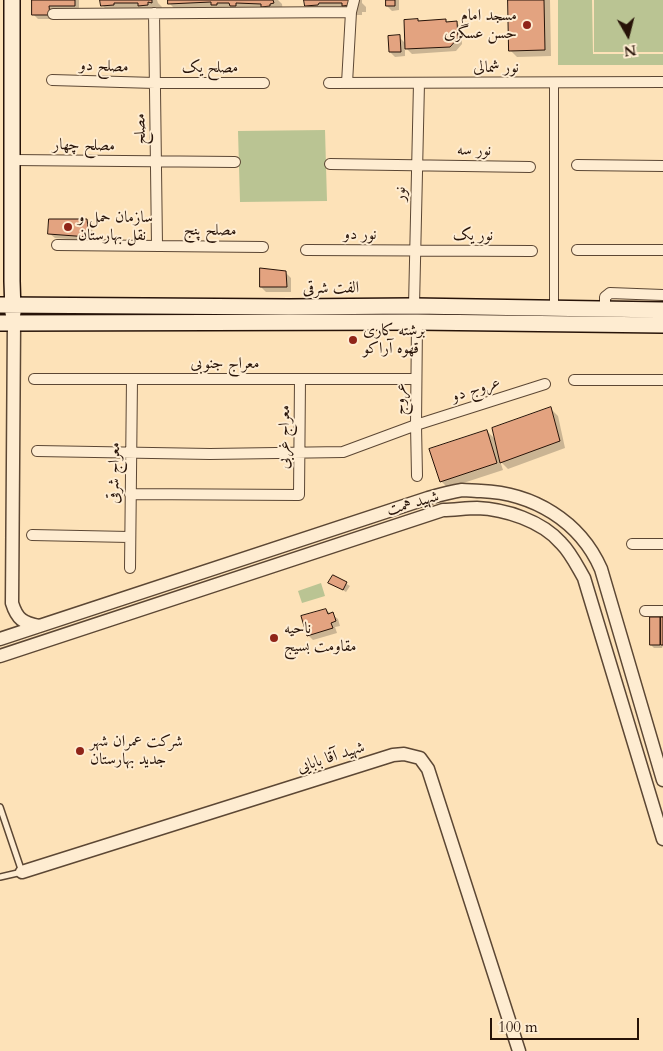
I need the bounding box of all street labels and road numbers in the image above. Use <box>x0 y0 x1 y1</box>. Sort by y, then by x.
street label: مصلح دو <box>79 57 129 77</box>
street label: مصلح یک <box>182 58 238 78</box>
street label: نور شمالی <box>473 58 519 78</box>
street label: مصلح <box>131 113 151 145</box>
street label: مصلح چهار <box>53 136 115 156</box>
street label: نور سه <box>457 141 491 161</box>
street label: نور <box>391 186 411 202</box>
street label: مصلح پنج <box>183 221 237 241</box>
street label: نور دو <box>344 225 376 245</box>
street label: نور یک <box>453 226 493 246</box>
street label: الفت شرقی <box>303 279 359 299</box>
street label: معراج جنوبی <box>191 354 259 374</box>
street label: عروج دو <box>449 373 503 407</box>
street label: عروج <box>391 383 411 415</box>
street label: معراج غربی <box>275 405 295 469</box>
street label: معراج شرقی <box>105 442 125 504</box>
street label: شهید همت <box>385 487 441 521</box>
street label: شهید آقا بابایی <box>295 738 367 778</box>

